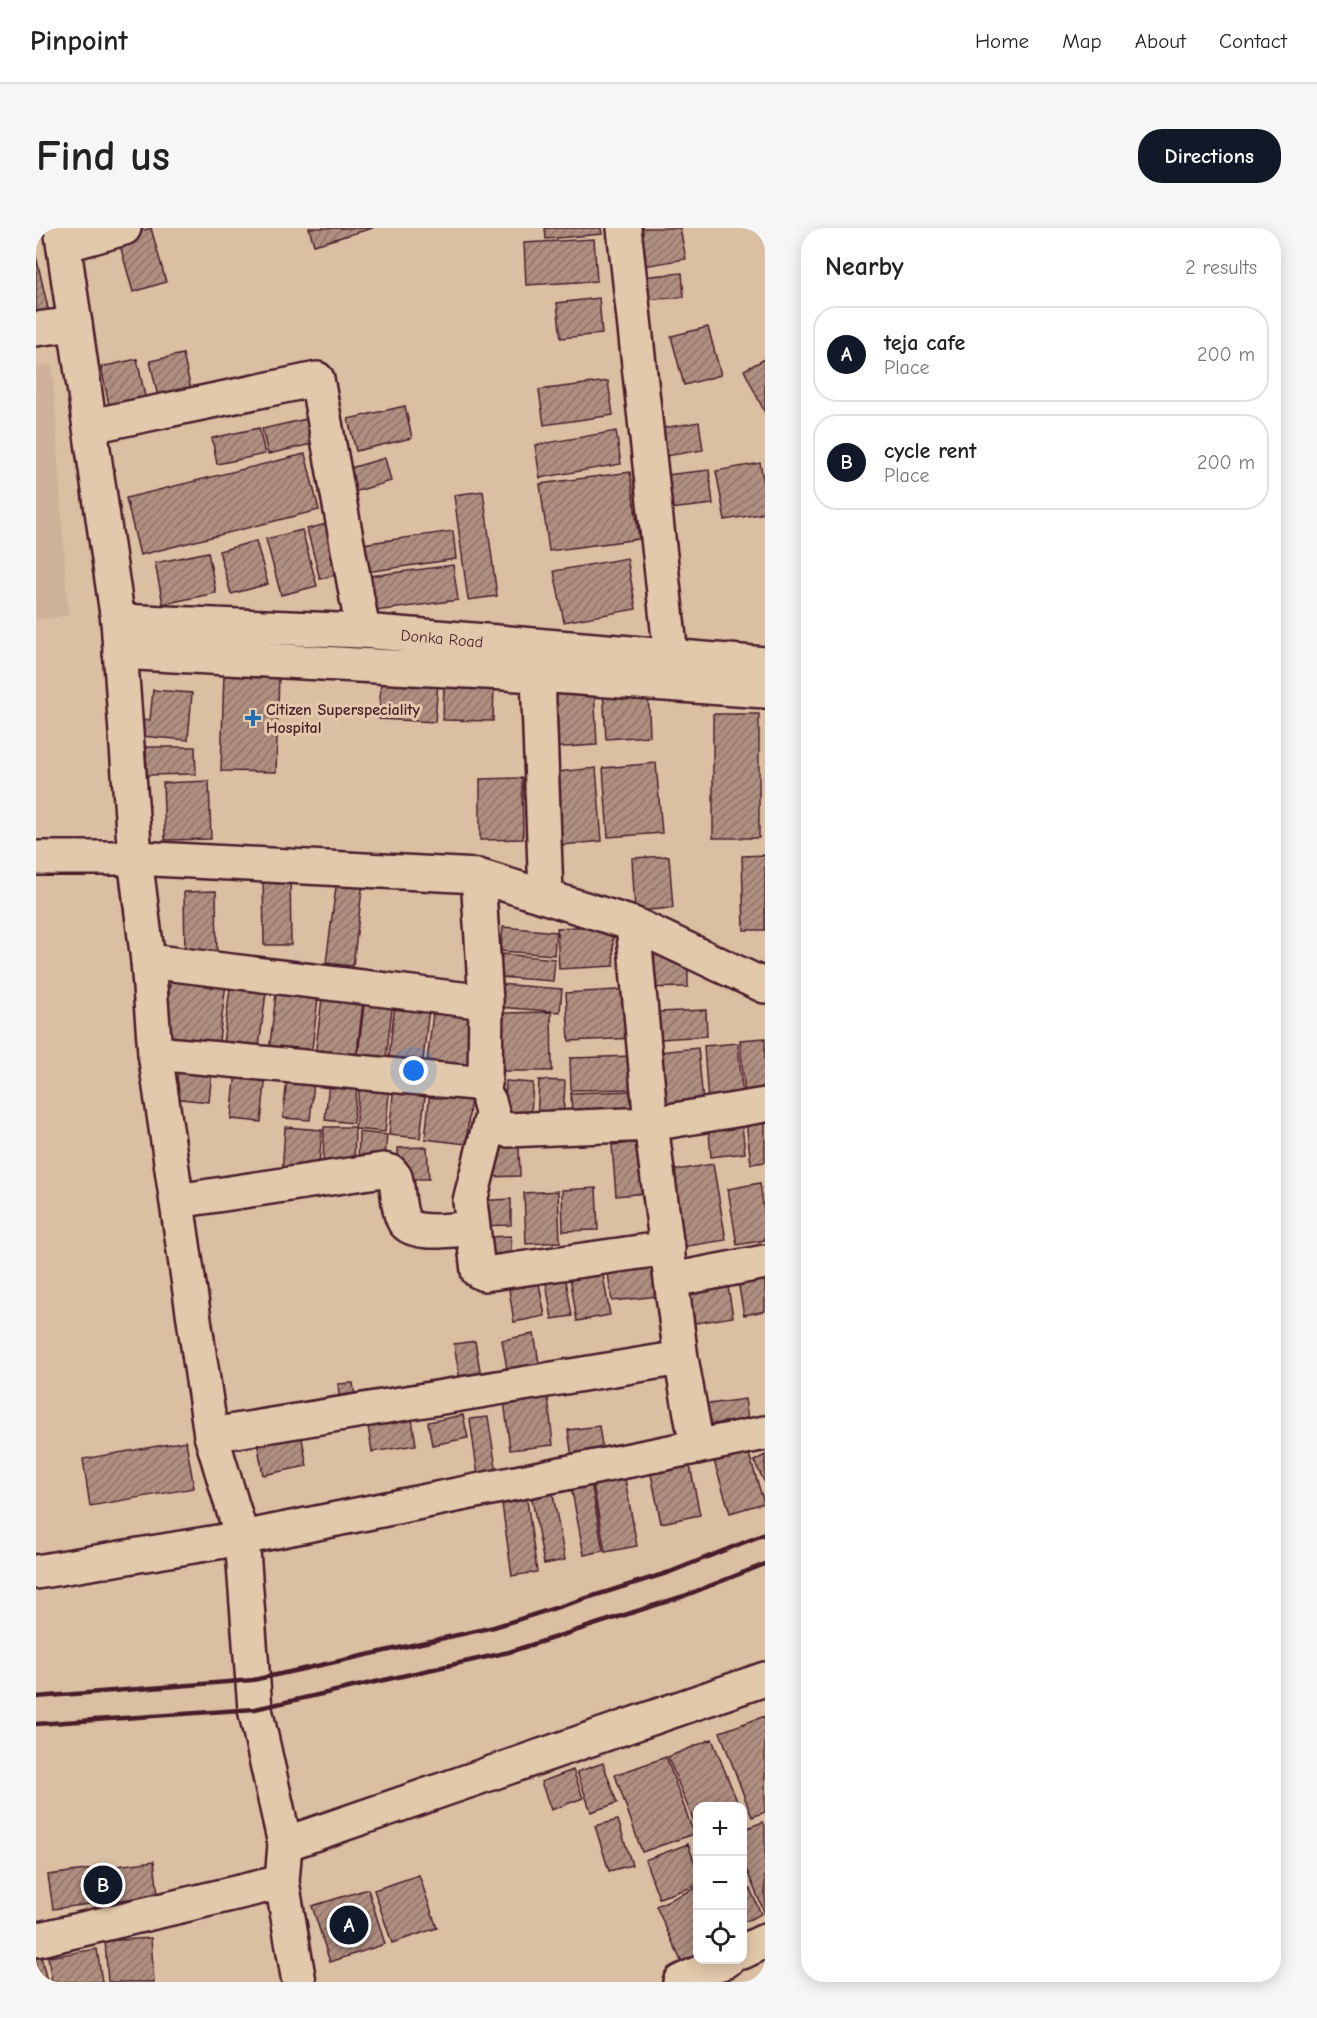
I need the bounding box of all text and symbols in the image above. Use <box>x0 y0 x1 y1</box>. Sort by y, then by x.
text: Pinpoint <box>30 25 128 57</box>
text: Home <box>975 29 1029 53</box>
text: Map <box>1062 29 1102 53</box>
text: About <box>1135 29 1186 53</box>
text: Contact <box>1219 29 1287 53</box>
button: Directions <box>1138 129 1281 183</box>
text: Find us <box>36 132 170 181</box>
text: Nearby <box>825 252 904 282</box>
text: 2 results <box>1185 256 1257 279</box>
text: teja cafe <box>884 330 965 356</box>
text: A <box>841 343 852 366</box>
text: 200 m <box>1197 343 1255 366</box>
text: Place <box>884 356 930 379</box>
text: cycle rent <box>884 438 976 464</box>
text: B <box>840 451 853 474</box>
text: 200 m <box>1197 451 1255 474</box>
text: Place <box>884 464 930 487</box>
street label: Donka Road <box>400 626 484 652</box>
place label: Citizen Superspeciality Hospital <box>266 701 421 737</box>
marker: Citizen Superspeciality Hospital <box>244 709 262 727</box>
your location <box>399 1056 428 1085</box>
map controls <box>693 1802 747 1964</box>
button: + <box>693 1802 747 1856</box>
button: − <box>693 1856 747 1910</box>
pin: B <box>84 1862 122 1908</box>
pin: A <box>330 1902 368 1948</box>
button: locate <box>693 1910 747 1964</box>

